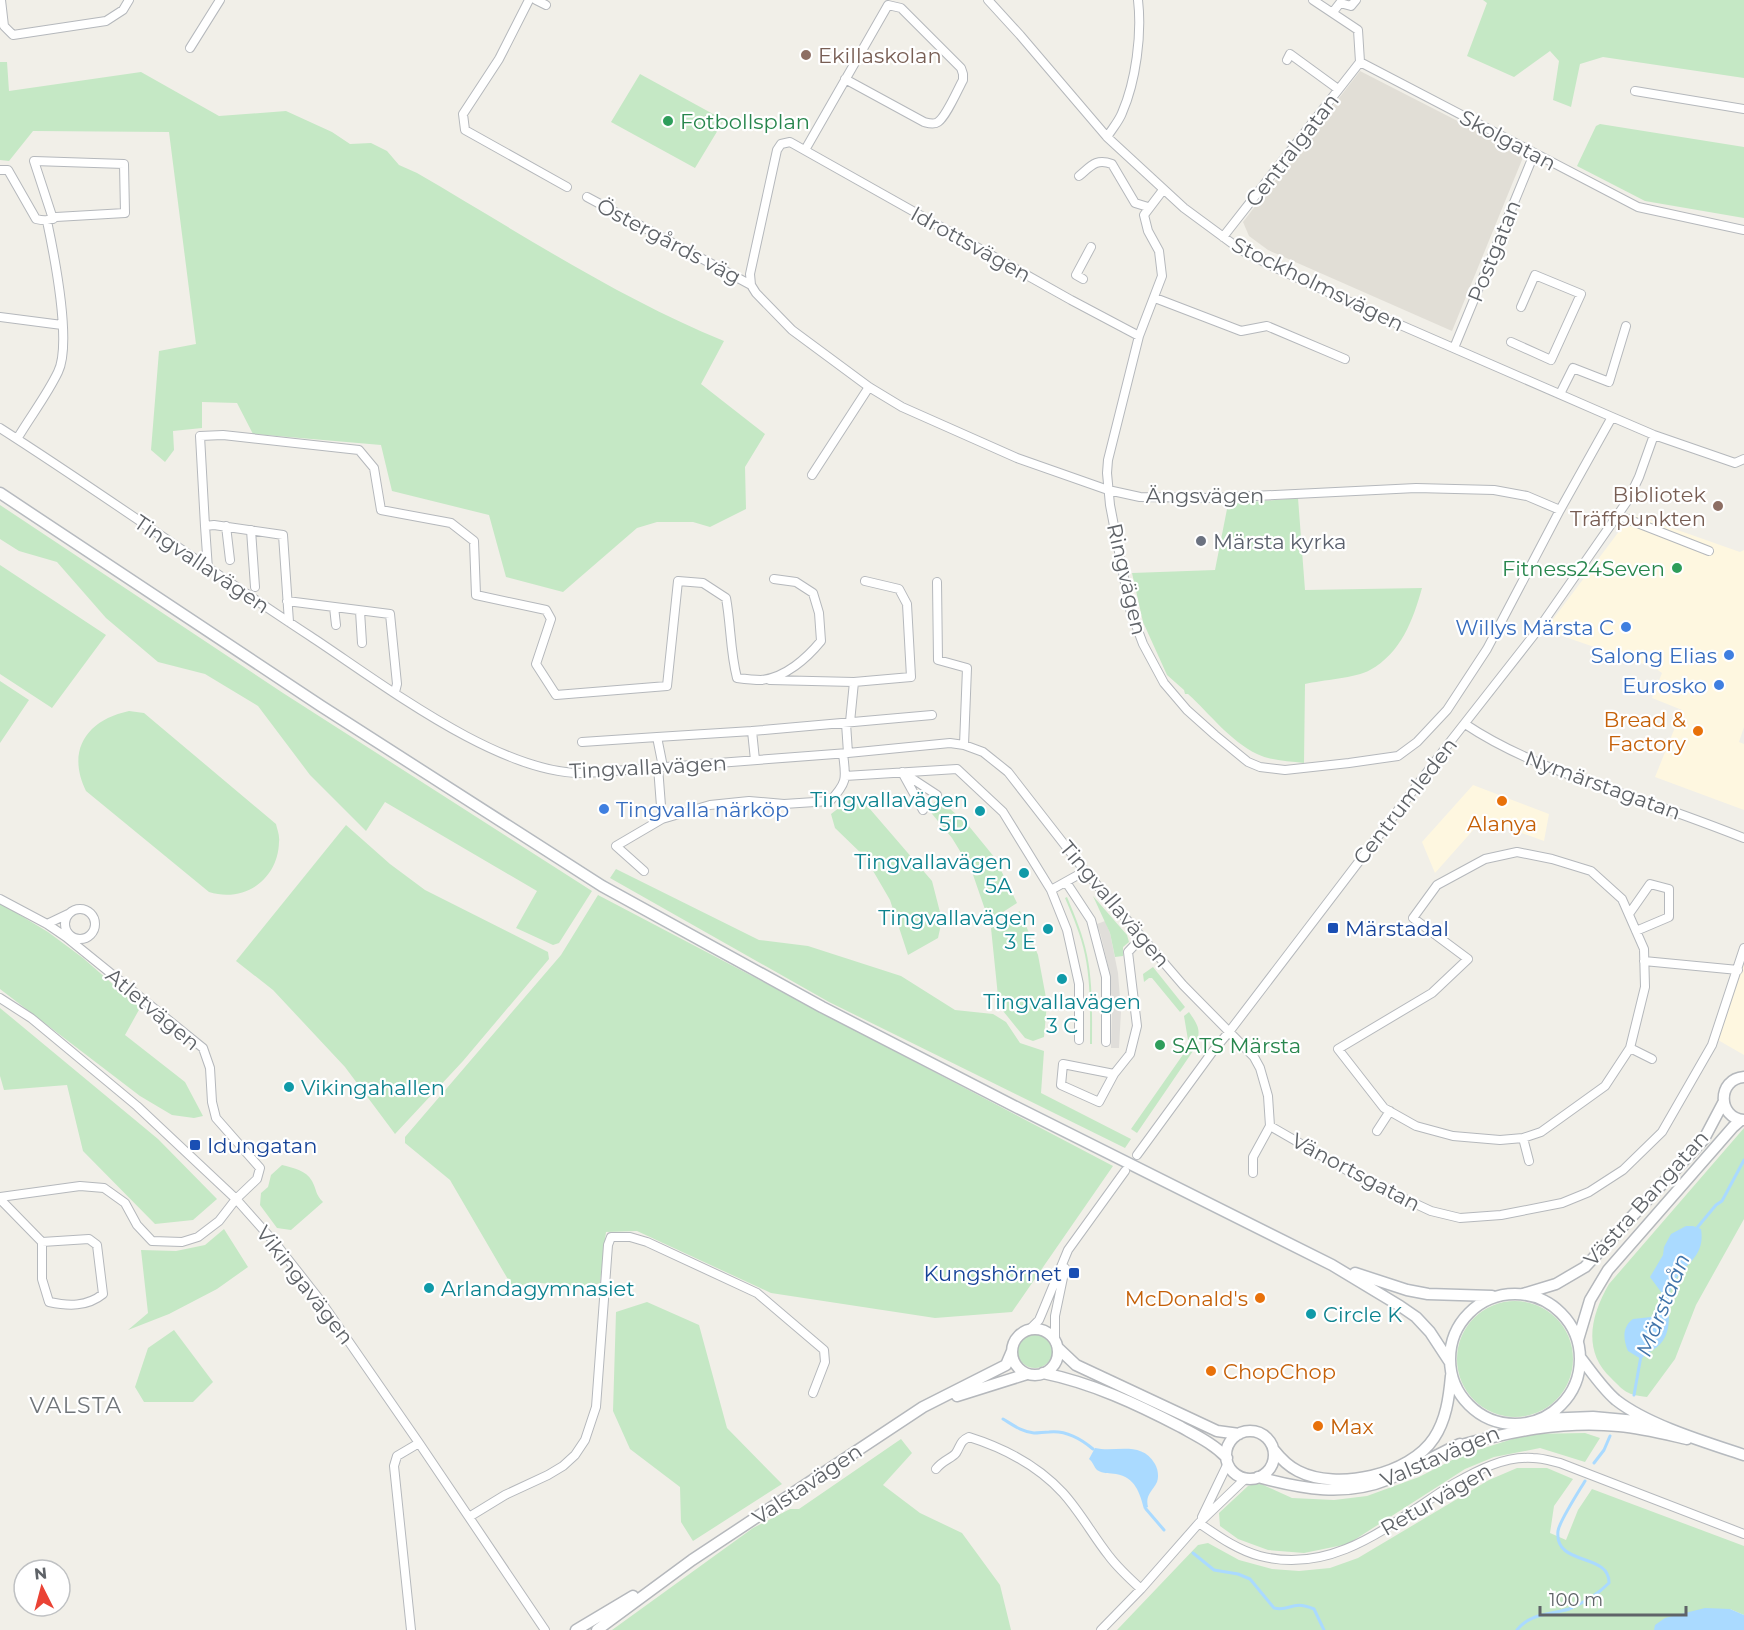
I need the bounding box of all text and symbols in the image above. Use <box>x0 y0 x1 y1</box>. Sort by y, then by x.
place label: Ekillaskolan <box>818 43 942 68</box>
marker: Ekillaskolan <box>799 48 813 62</box>
street label: Centralgatan <box>1240 88 1344 212</box>
street label: Skolgatan <box>1456 104 1560 176</box>
place label: Fotbollsplan <box>680 109 810 134</box>
marker: Fotbollsplan <box>661 114 675 128</box>
street label: Östergårds väg <box>593 193 745 289</box>
street label: Postgatan <box>1462 196 1526 306</box>
street label: Idrottsvägen <box>907 201 1035 287</box>
street label: Stockholmsvägen <box>1228 231 1408 337</box>
place label: Bibliotek Träffpunkten <box>1570 482 1706 531</box>
street label: Ängsvägen <box>1146 483 1264 508</box>
marker: Bibliotek Träffpunkten <box>1711 499 1725 513</box>
street label: Tingvallavägen <box>130 510 274 618</box>
street label: Ringvägen <box>1102 521 1152 637</box>
place label: Märsta kyrka <box>1213 529 1346 554</box>
marker: Märsta kyrka <box>1194 534 1208 548</box>
place label: Fitness24Seven <box>1502 556 1665 581</box>
marker: Fitness24Seven <box>1670 561 1684 575</box>
place label: Willys Märsta C <box>1455 615 1614 640</box>
marker: Willys Märsta C <box>1619 620 1633 634</box>
place label: Salong Elias <box>1591 643 1717 668</box>
marker: Salong Elias <box>1722 648 1736 662</box>
place label: Eurosko <box>1622 673 1707 698</box>
marker: Eurosko <box>1712 678 1726 692</box>
place label: Bread & Factory <box>1603 707 1687 756</box>
marker: Bread & Factory <box>1691 724 1705 738</box>
street label: Centrumleden <box>1348 733 1462 869</box>
street label: Nymärstagatan <box>1522 745 1684 825</box>
street label: Tingvallavägen <box>569 750 727 784</box>
place label: Tingvallavägen 5D <box>810 787 968 836</box>
marker: Alanya <box>1495 794 1509 808</box>
place label: Tingvalla närköp <box>616 797 789 822</box>
marker: Tingvalla närköp <box>597 802 611 816</box>
marker: Tingvallavägen 5D <box>973 804 987 818</box>
place label: Alanya <box>1467 811 1537 836</box>
street label: Tingvallavägen <box>1055 836 1175 972</box>
place label: Tingvallavägen 5A <box>854 849 1013 898</box>
marker: Tingvallavägen 5A <box>1017 866 1031 880</box>
place label: Tingvallavägen 3 E <box>878 905 1036 954</box>
place label: Märstadal <box>1345 916 1449 941</box>
marker: Märstadal <box>1326 921 1340 935</box>
marker: Tingvallavägen 3 E <box>1041 922 1055 936</box>
street label: Atletvägen <box>101 963 205 1055</box>
marker: Tingvallavägen 3 C <box>1055 972 1069 986</box>
place label: Tingvallavägen 3 C <box>983 989 1141 1038</box>
place label: SATS Märsta <box>1172 1033 1301 1058</box>
marker: SATS Märsta <box>1153 1038 1167 1052</box>
place label: Vikingahallen <box>301 1075 445 1100</box>
marker: Vikingahallen <box>282 1080 296 1094</box>
street label: Västra Bangatan <box>1578 1125 1714 1271</box>
street label: Vänortsgatan <box>1287 1128 1425 1216</box>
place label: Idungatan <box>207 1133 317 1158</box>
marker: Idungatan <box>188 1138 202 1152</box>
street label: Vikingavägen <box>251 1221 359 1349</box>
water label: Märstaån <box>1630 1250 1696 1360</box>
place label: Kungshörnet <box>923 1261 1062 1286</box>
marker: Kungshörnet <box>1067 1266 1081 1280</box>
place label: Arlandagymnasiet <box>441 1276 635 1301</box>
marker: Arlandagymnasiet <box>422 1281 436 1295</box>
place label: McDonald's <box>1125 1286 1248 1311</box>
marker: McDonald's <box>1253 1291 1267 1305</box>
place label: Circle K <box>1323 1302 1402 1327</box>
marker: Circle K <box>1304 1307 1318 1321</box>
place label: ChopChop <box>1223 1359 1336 1384</box>
marker: ChopChop <box>1204 1364 1218 1378</box>
district label: VALSTA <box>29 1392 123 1419</box>
place label: Max <box>1330 1414 1374 1439</box>
marker: Max <box>1311 1419 1325 1433</box>
street label: Valstavägen <box>1377 1420 1503 1492</box>
street label: Valstavägen <box>747 1438 867 1530</box>
street label: Returvägen <box>1376 1457 1496 1541</box>
north arrow <box>12 1558 72 1618</box>
text: N <box>33 1563 48 1584</box>
scale bar <box>1540 1579 1686 1617</box>
text: 100 m <box>1549 1589 1603 1611</box>

